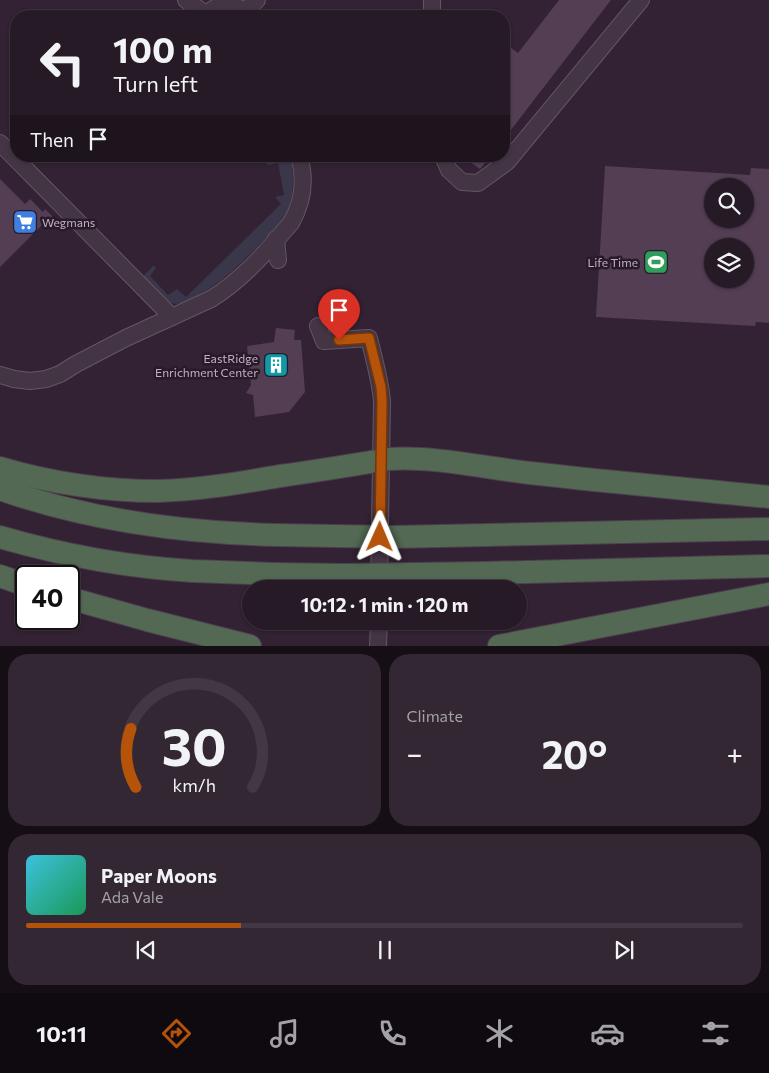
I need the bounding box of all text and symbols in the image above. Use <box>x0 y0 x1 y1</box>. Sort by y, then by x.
text: 100 m <box>113 27 213 70</box>
icon: left <box>30 30 95 95</box>
text: Turn left <box>113 70 198 97</box>
icon: arrive <box>84 125 112 153</box>
text: Then <box>30 128 74 151</box>
map controls <box>704 178 754 288</box>
button: search <box>704 178 754 228</box>
supermarket icon: Wegmans <box>12 209 38 235</box>
place label: Wegmans <box>42 215 95 229</box>
button: layers <box>704 238 754 288</box>
sports icon: Life Time <box>643 249 669 275</box>
place label: Life Time <box>587 255 638 269</box>
pin <box>318 289 360 340</box>
icon: arrive <box>325 296 353 324</box>
place label: EastRidge Enrichment Center <box>155 351 258 379</box>
building icon: EastRidge Enrichment Center <box>263 352 289 378</box>
position arrow <box>353 510 405 562</box>
speed limit sign: 40 <box>15 565 80 630</box>
text: 10:12 · 1 min · 120 m <box>301 593 468 616</box>
text: Climate <box>407 706 463 725</box>
text: 30 <box>162 713 227 777</box>
text: 20° <box>542 730 607 777</box>
text: − <box>407 736 422 770</box>
text: + <box>727 736 743 770</box>
text: km/h <box>173 774 216 796</box>
text: Paper Moons <box>101 864 217 887</box>
text: Ada Vale <box>101 887 163 906</box>
icon: previous <box>132 936 160 964</box>
icon: pause <box>371 936 399 964</box>
icon: next <box>610 936 638 964</box>
icon: directions <box>159 1016 194 1051</box>
icon: music <box>267 1016 302 1051</box>
icon: phone <box>375 1016 410 1051</box>
icon: climate <box>482 1016 517 1051</box>
icon: car <box>590 1016 625 1051</box>
icon: filters <box>698 1016 733 1051</box>
text: 10:11 <box>36 1020 87 1047</box>

